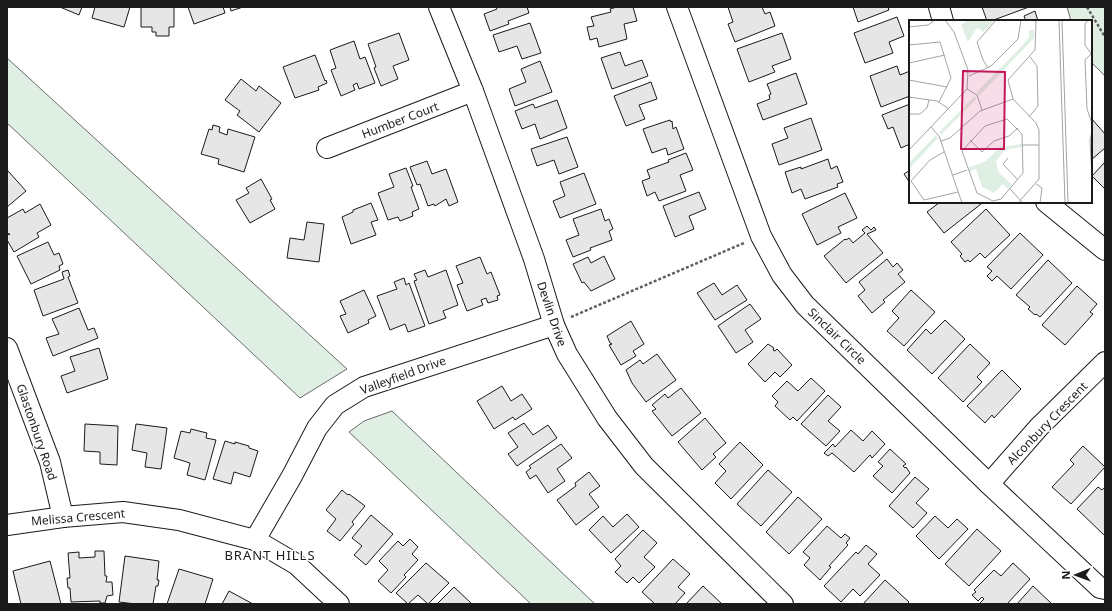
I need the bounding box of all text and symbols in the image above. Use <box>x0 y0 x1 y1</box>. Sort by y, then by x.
inset map <box>909 20 1092 203</box>
street label: Humber Court <box>359 97 442 143</box>
street label: Devlin Drive <box>533 279 571 349</box>
street label: Sinclair Circle <box>804 304 870 368</box>
street label: Valleyfield Drive <box>358 352 448 398</box>
street label: Alconbury Crescent <box>1003 377 1092 468</box>
street label: Glastonbury Road <box>12 381 62 483</box>
street label: Melissa Crescent <box>30 504 126 530</box>
district label: BRANT HILLS <box>224 546 316 564</box>
north arrow <box>1056 555 1096 595</box>
text: N <box>1058 571 1073 580</box>

